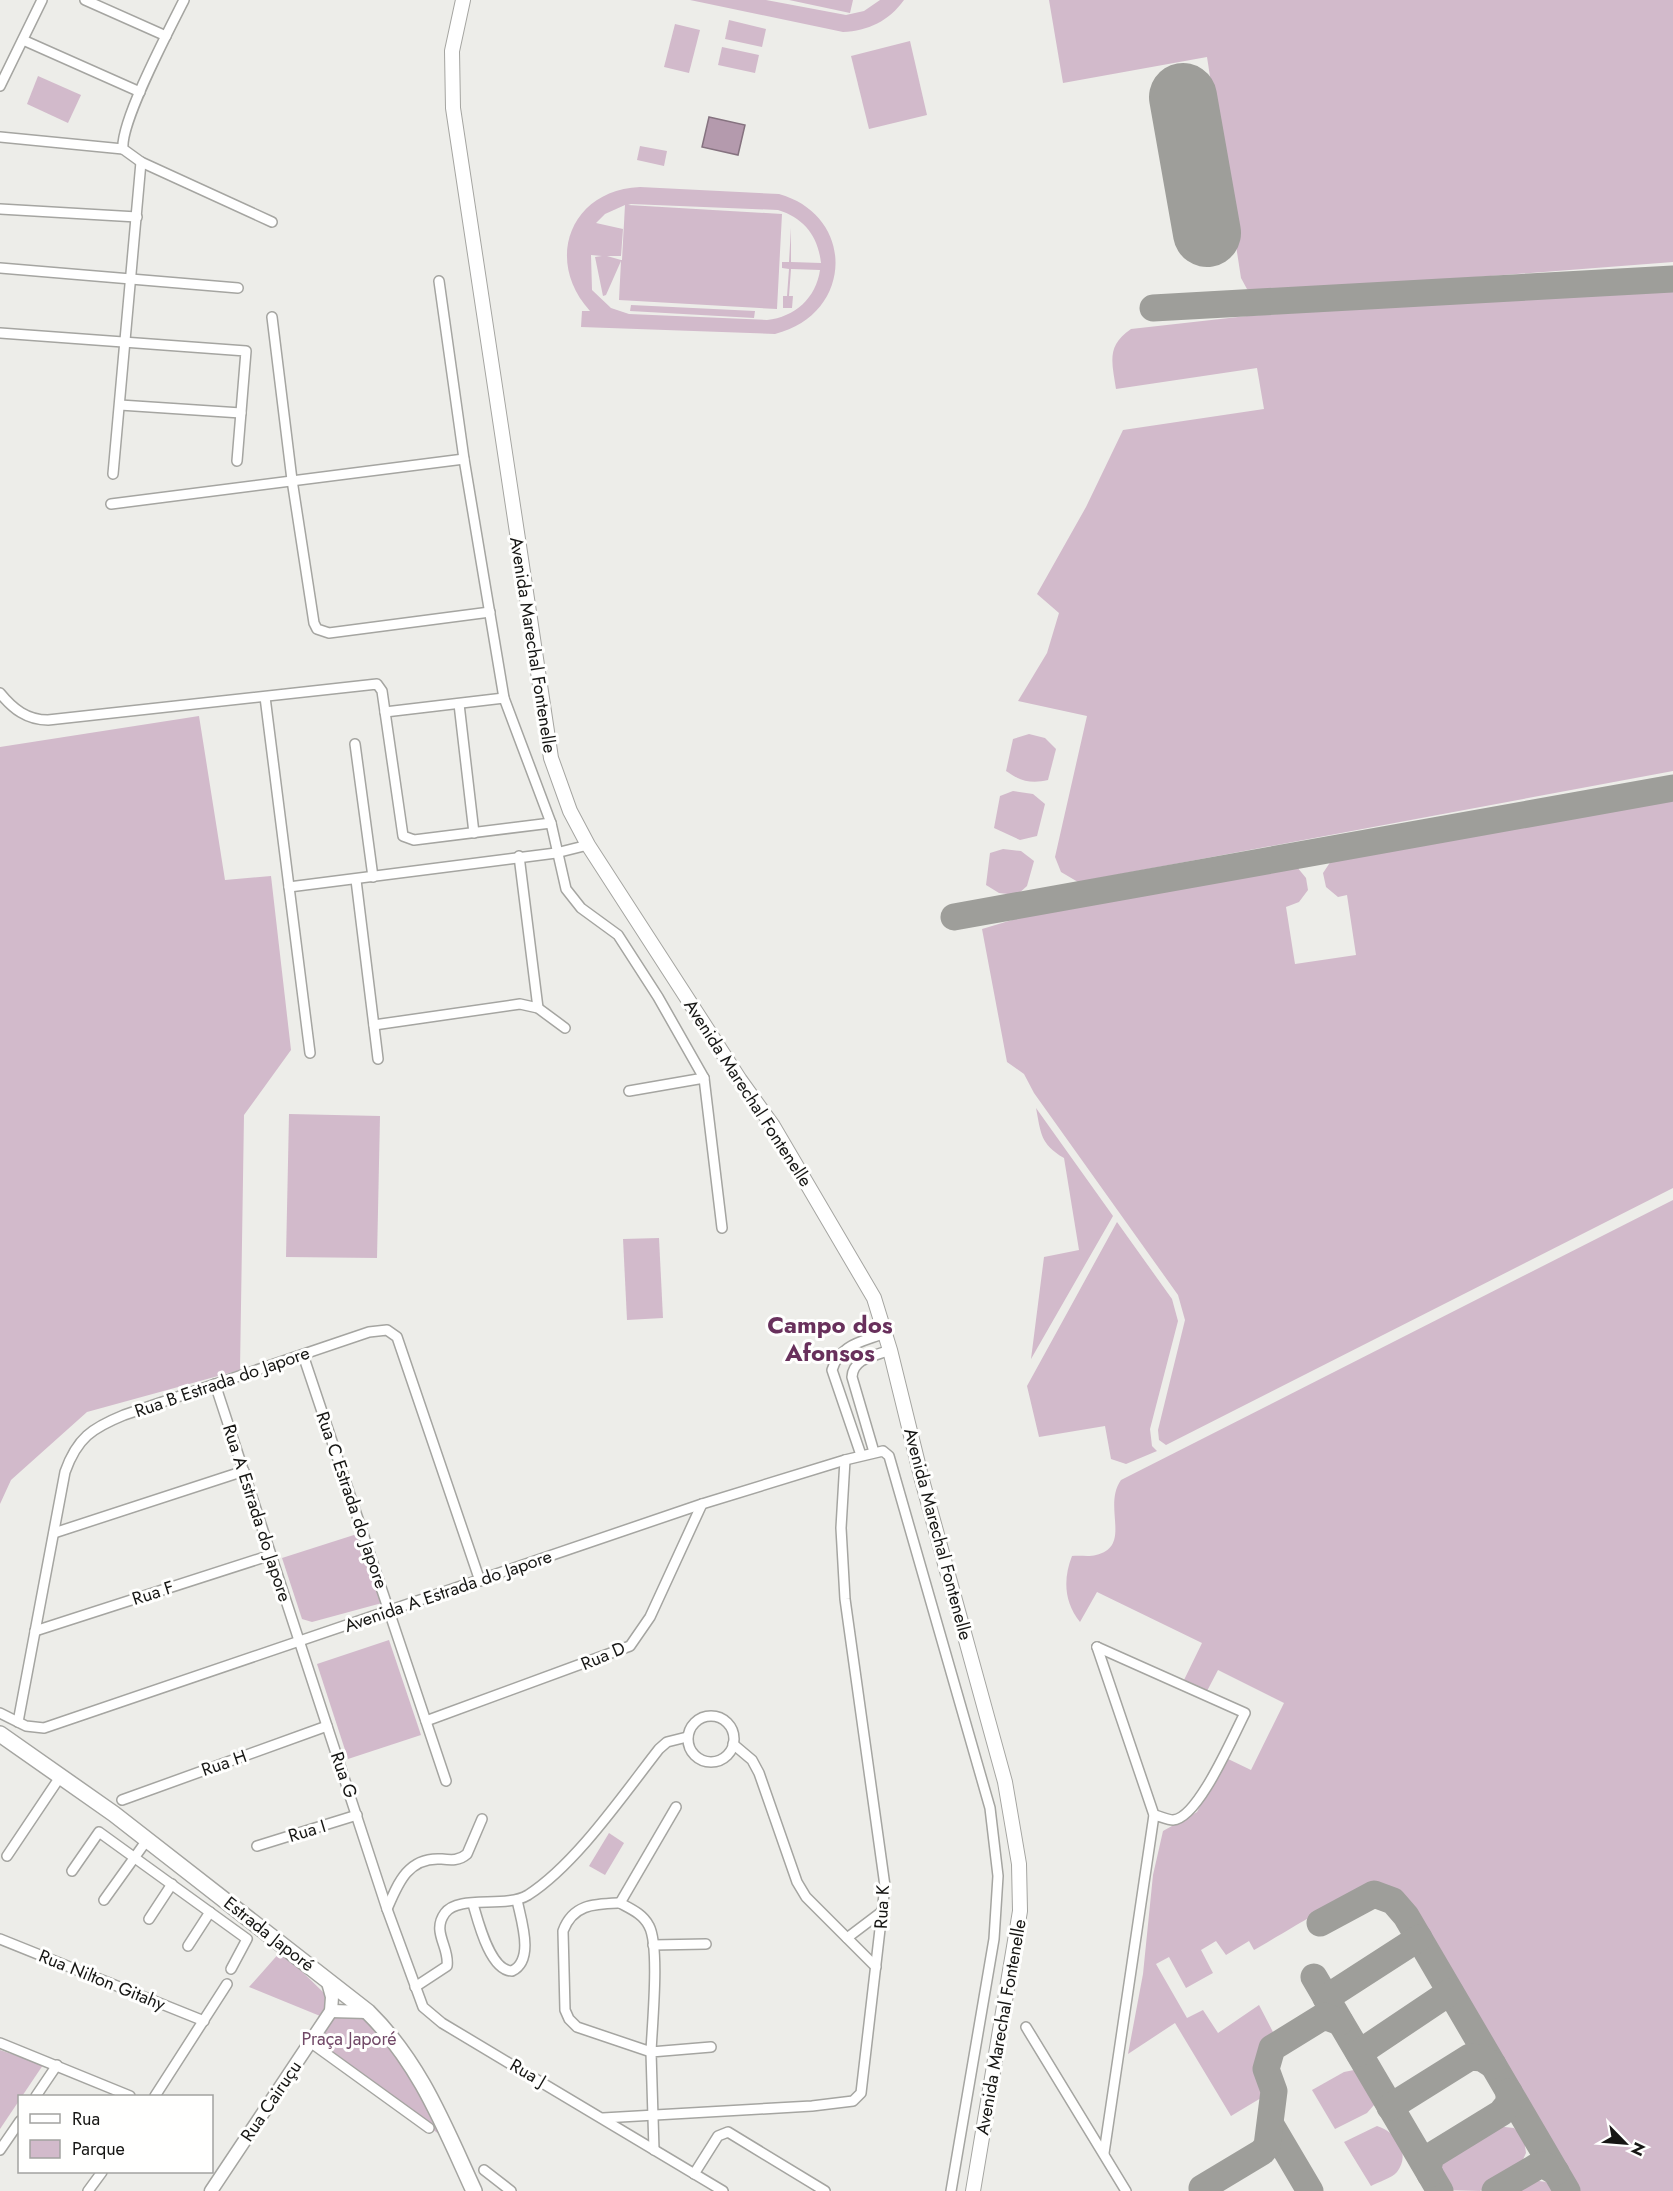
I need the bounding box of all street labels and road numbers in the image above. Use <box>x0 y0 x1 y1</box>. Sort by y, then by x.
street label: Avenida Marechal Fontenelle <box>503 535 563 755</box>
street label: Avenida Marechal Fontenelle <box>678 994 818 1192</box>
street label: Rua B Estrada do Japore <box>131 1340 313 1424</box>
street label: Rua C Estrada do Japore <box>309 1408 395 1592</box>
street label: Rua A Estrada do Japore <box>216 1421 298 1605</box>
street label: Avenida Marechal Fontenelle <box>897 1425 979 1643</box>
street label: Avenida A Estrada do Japore <box>341 1543 555 1639</box>
street label: Rua F <box>129 1574 177 1612</box>
street label: Rua D <box>577 1635 629 1677</box>
street label: Rua H <box>198 1743 250 1783</box>
street label: Rua G <box>324 1748 364 1802</box>
street label: Rua I <box>285 1813 329 1849</box>
street label: Rua K <box>868 1884 896 1930</box>
street label: Estrada Japoré <box>218 1890 320 1978</box>
street label: Avenida Marechal Fontenelle <box>969 1917 1033 2137</box>
street label: Rua Nilton Gitahy <box>35 1943 169 2017</box>
street label: Rua J <box>505 2052 551 2094</box>
street label: Rua Cairuçu <box>234 2055 308 2147</box>

